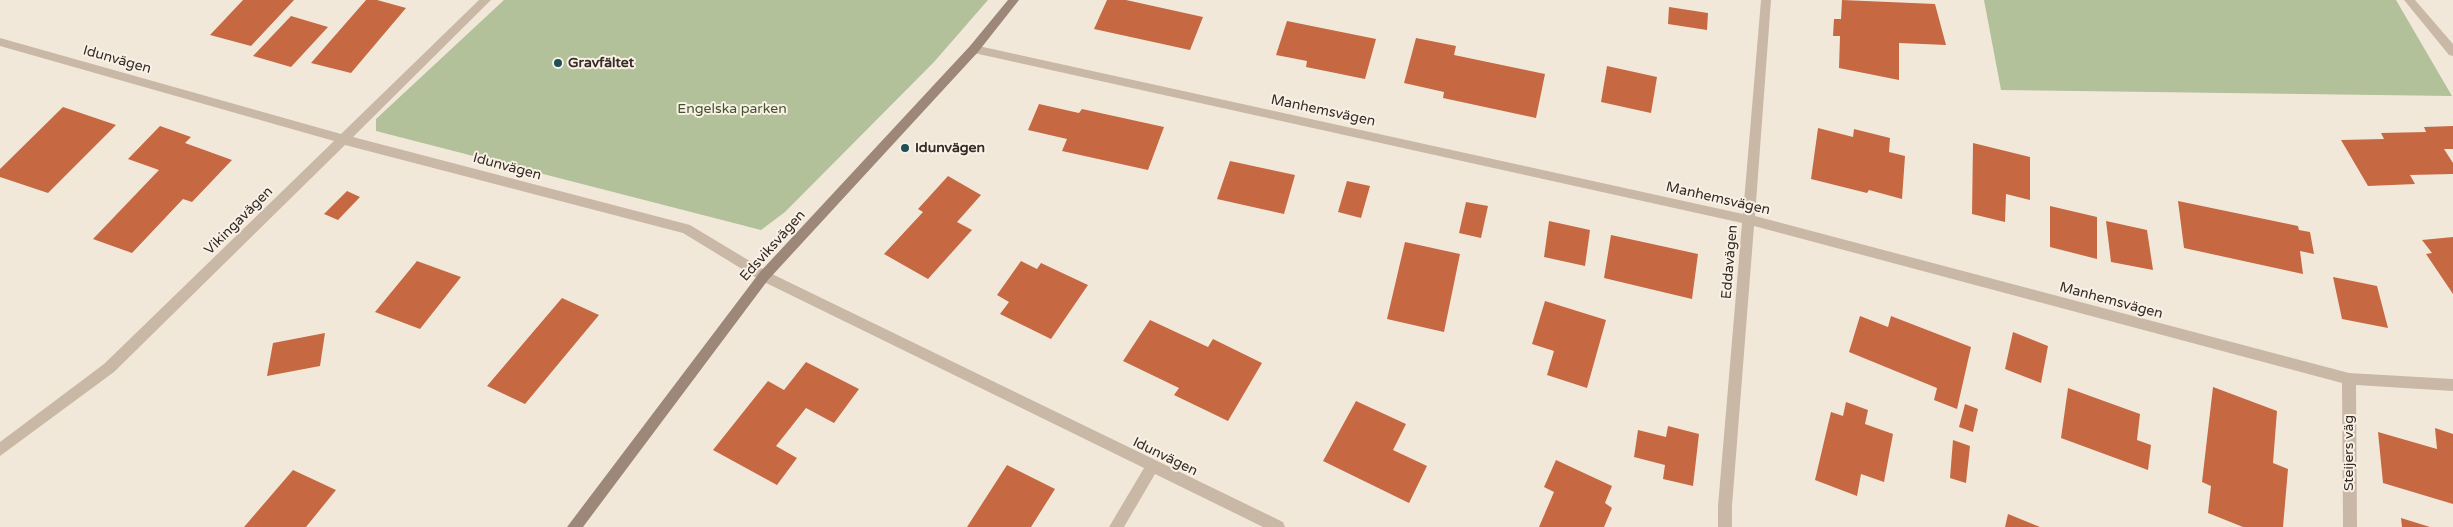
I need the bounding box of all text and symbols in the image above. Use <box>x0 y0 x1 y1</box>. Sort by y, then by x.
street label: Idunvägen <box>81 42 153 78</box>
place label: Gravfältet <box>568 55 634 71</box>
marker: Gravfältet <box>552 57 564 69</box>
street label: Manhemsvägen <box>1269 92 1377 130</box>
park label: Engelska parken <box>677 101 787 117</box>
place label: Idunvägen <box>915 140 985 156</box>
marker: Idunvägen <box>899 142 911 154</box>
street label: Idunvägen <box>471 150 543 184</box>
street label: Manhemsvägen <box>1664 179 1772 219</box>
street label: Vikingavägen <box>201 183 277 259</box>
street label: Edsviksvägen <box>737 207 809 285</box>
street label: Eddavägen <box>1718 224 1742 300</box>
street label: Manhemsvägen <box>2057 279 2165 323</box>
street label: Steijers väg <box>2341 415 2357 491</box>
street label: Idunvägen <box>1130 434 1200 480</box>

